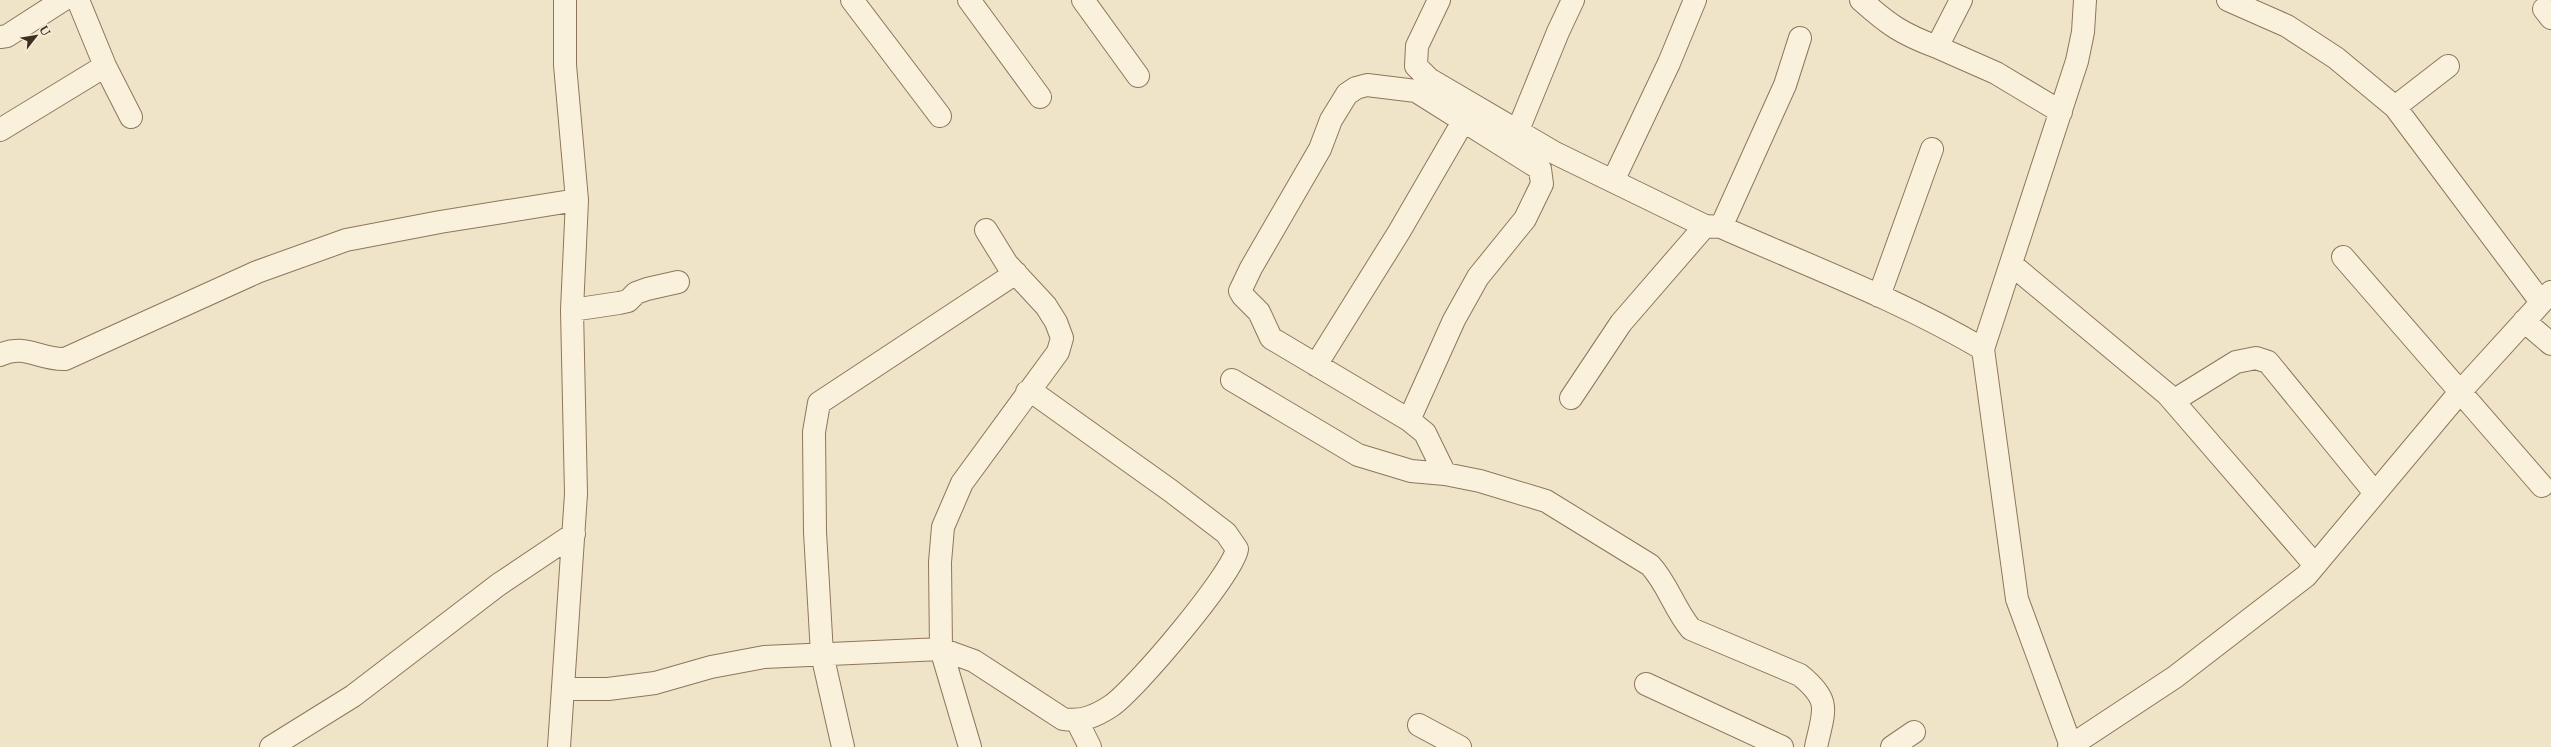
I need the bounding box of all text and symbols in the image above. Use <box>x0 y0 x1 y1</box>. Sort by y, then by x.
north arrow <box>16 16 56 56</box>
text: U <box>36 23 53 39</box>

